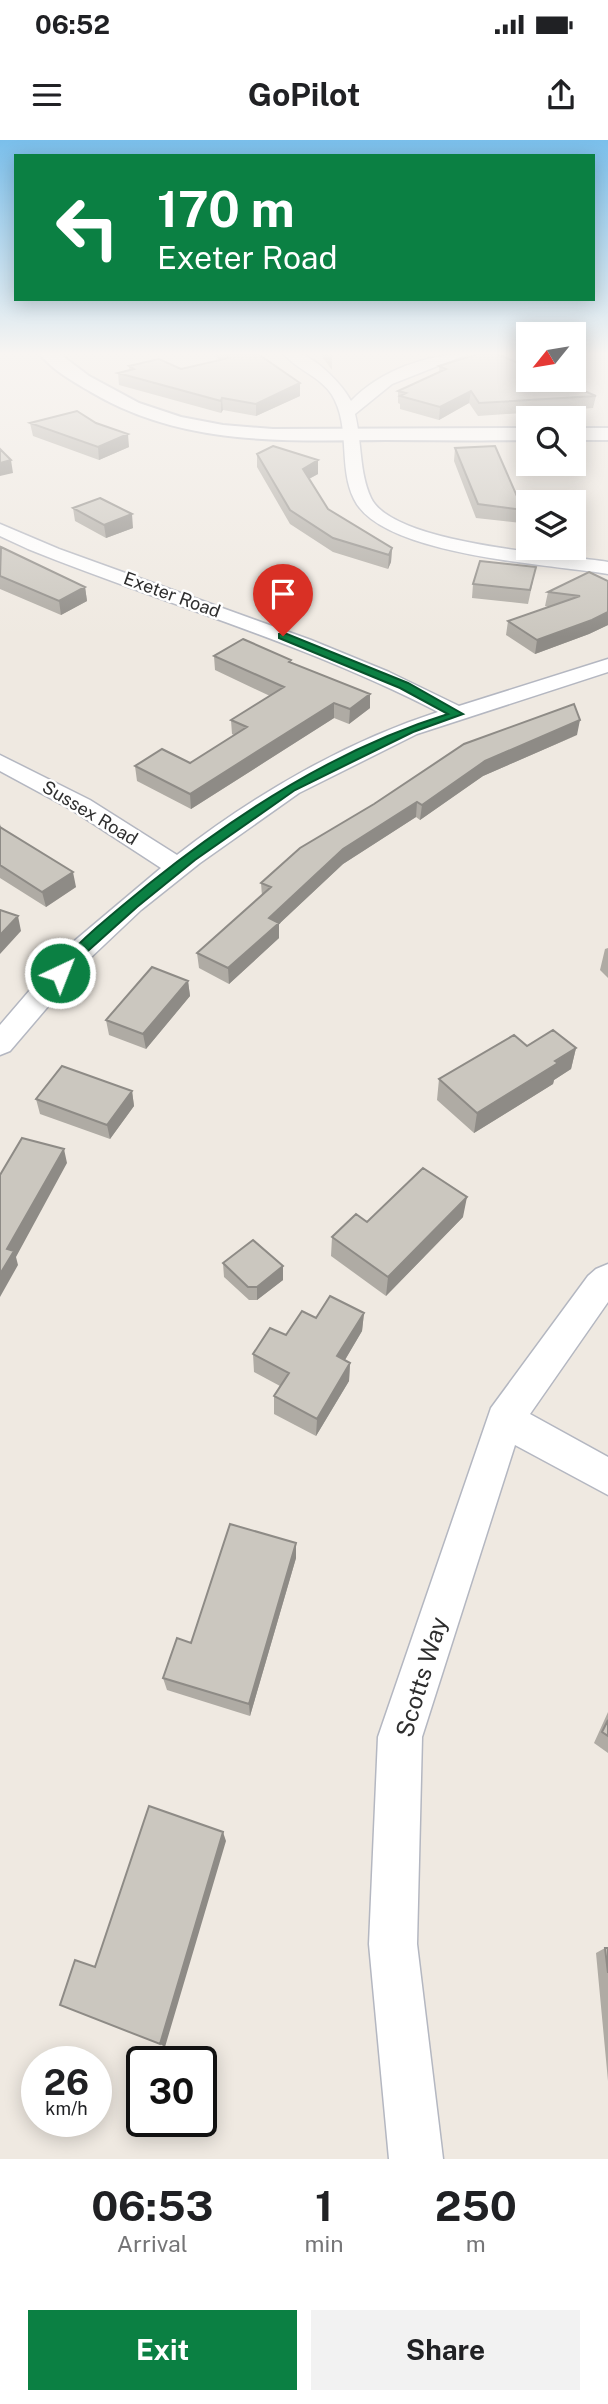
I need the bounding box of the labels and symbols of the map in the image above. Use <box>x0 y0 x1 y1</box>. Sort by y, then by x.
north arrow <box>516 322 586 392</box>
pin <box>253 564 313 636</box>
street label: Exeter Road <box>121 567 224 622</box>
street label: Sussex Road <box>39 776 142 849</box>
position arrow <box>23 936 97 1010</box>
street label: Scotts Way <box>389 1613 453 1740</box>
speed limit sign: 30 <box>126 2046 217 2137</box>

